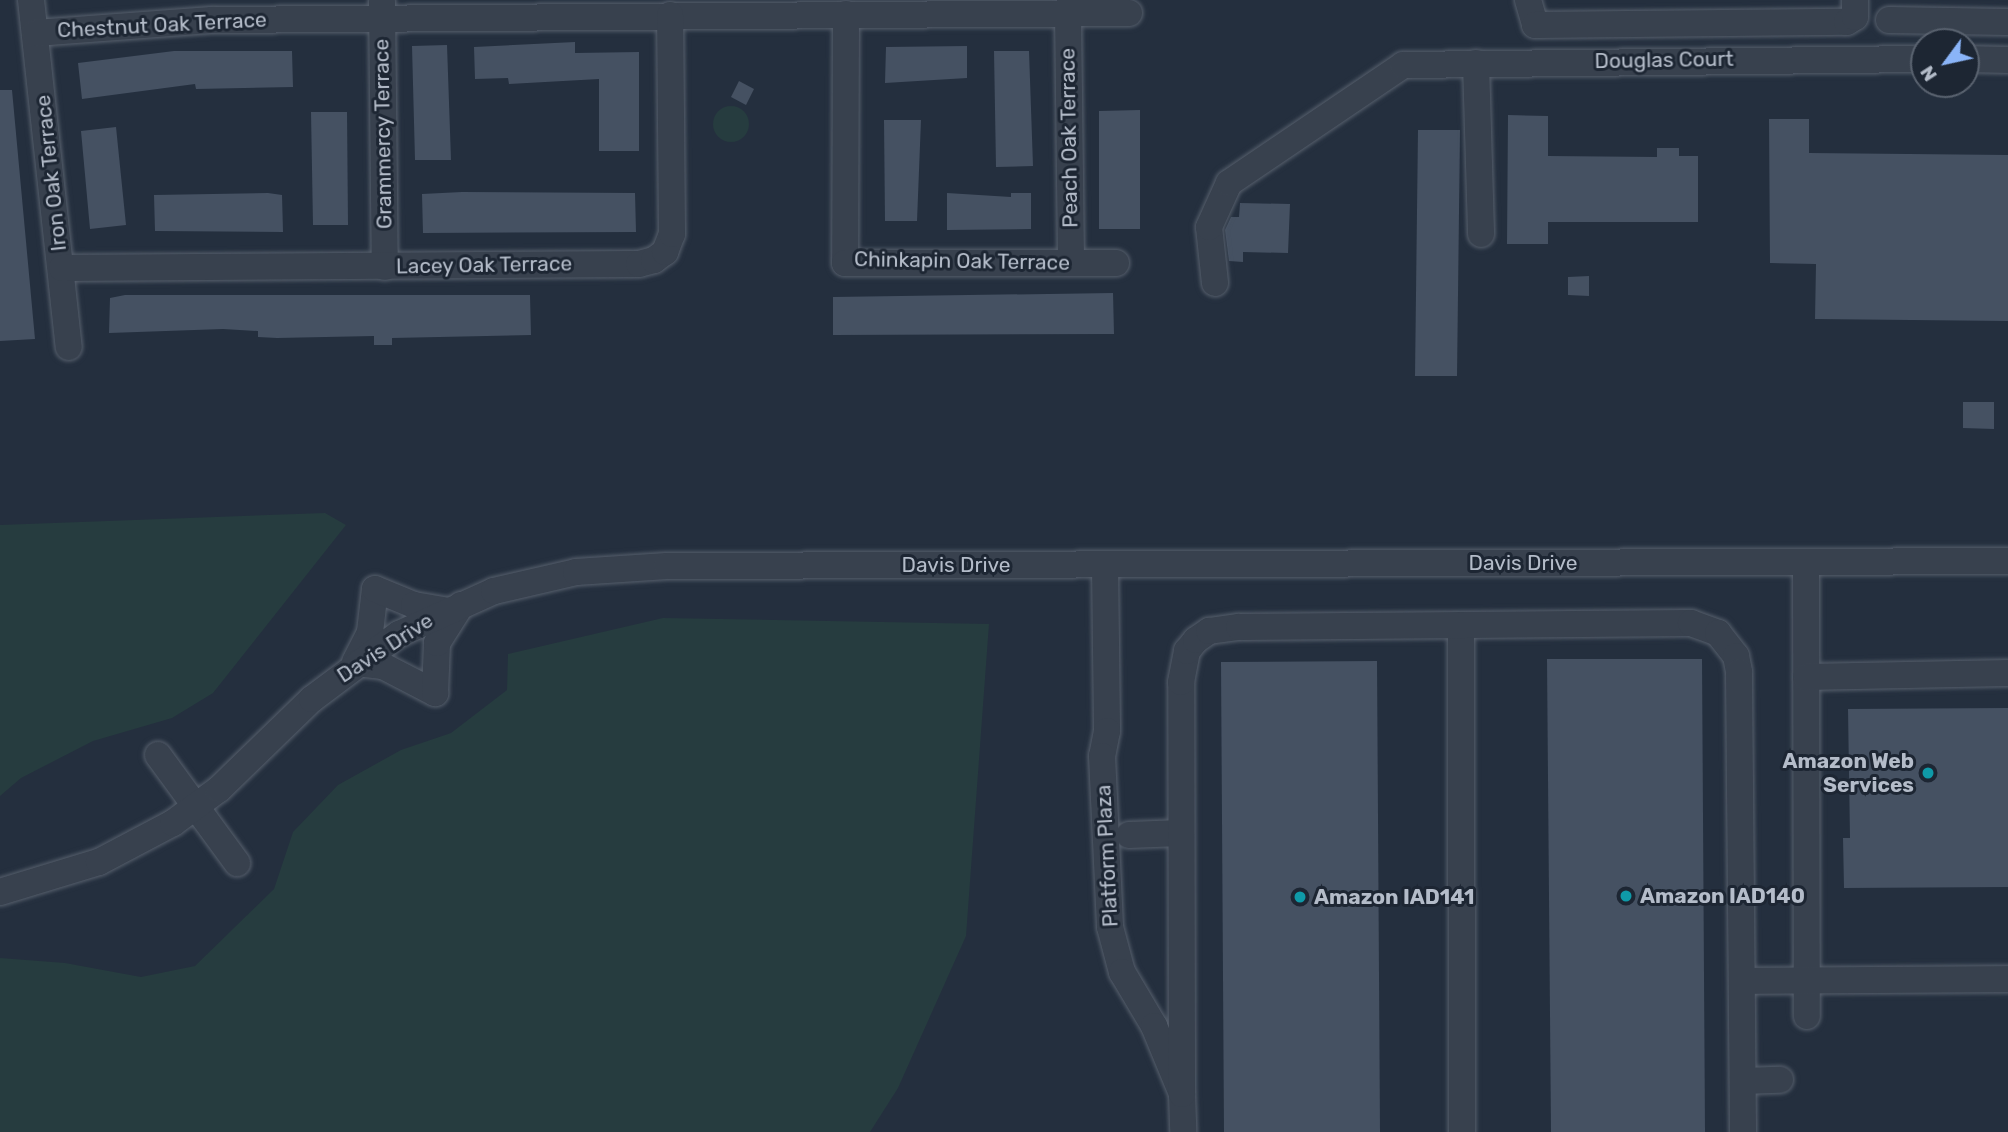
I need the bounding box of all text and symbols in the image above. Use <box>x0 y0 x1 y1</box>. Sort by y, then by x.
street label: Chestnut Oak Terrace <box>56 7 268 43</box>
north arrow <box>1910 28 1980 98</box>
street label: Grammercy Terrace <box>369 38 397 230</box>
street label: Douglas Court <box>1594 46 1734 74</box>
street label: Peach Oak Terrace <box>1055 47 1083 229</box>
text: N <box>1915 62 1942 86</box>
street label: Iron Oak Terrace <box>30 93 72 253</box>
street label: Chinkapin Oak Terrace <box>853 247 1071 275</box>
street label: Lacey Oak Terrace <box>395 251 573 279</box>
street label: Davis Drive <box>1469 550 1577 576</box>
street label: Davis Drive <box>902 552 1010 578</box>
street label: Davis Drive <box>332 608 438 688</box>
place label: Amazon Web Services <box>1782 748 1914 798</box>
marker: Amazon Web Services <box>1920 765 1936 781</box>
street label: Platform Plaza <box>1091 784 1123 928</box>
place label: Amazon IAD140 <box>1640 883 1805 909</box>
place label: Amazon IAD141 <box>1314 884 1475 910</box>
marker: Amazon IAD140 <box>1618 888 1634 904</box>
marker: Amazon IAD141 <box>1292 889 1308 905</box>

